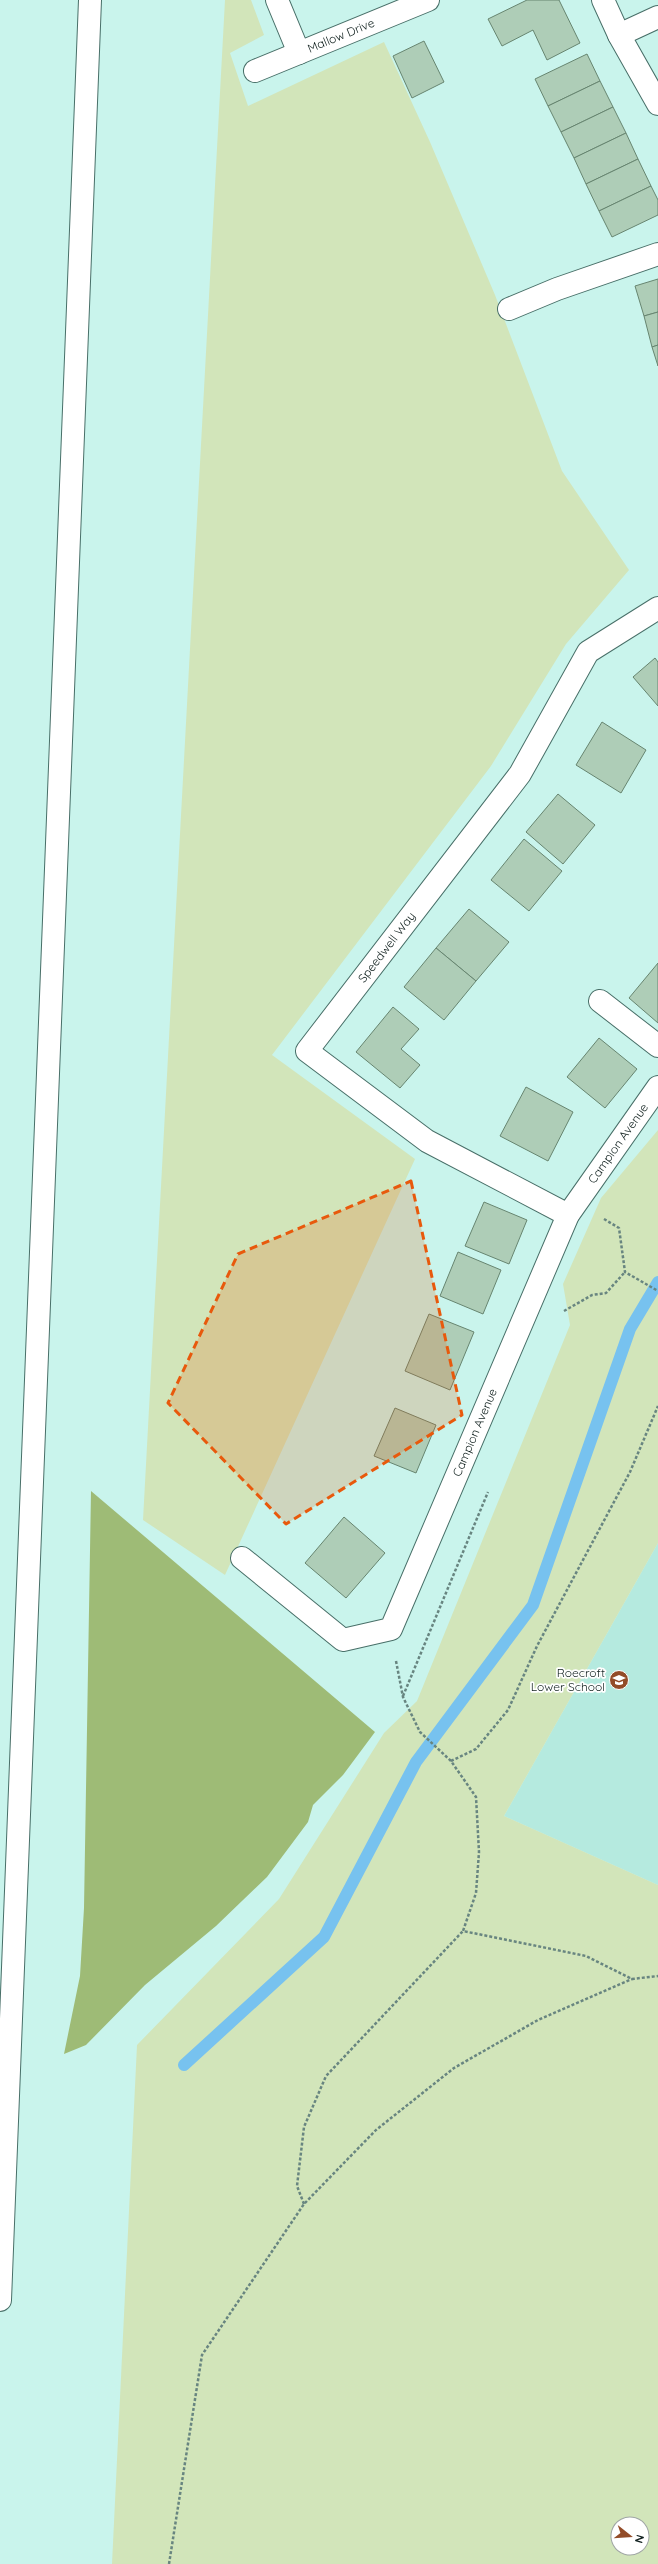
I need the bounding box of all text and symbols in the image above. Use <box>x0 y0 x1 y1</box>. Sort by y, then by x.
street label: Mallow Drive <box>305 15 377 56</box>
street label: Speedwell Way <box>354 909 418 985</box>
street label: Campion Avenue <box>585 1100 651 1186</box>
street label: Campion Avenue <box>449 1386 500 1479</box>
place label: Roecroft Lower School <box>531 1665 605 1694</box>
school or university icon: Roecroft Lower School <box>608 1669 630 1691</box>
north arrow <box>610 2516 650 2556</box>
text: N <box>632 2533 647 2545</box>

